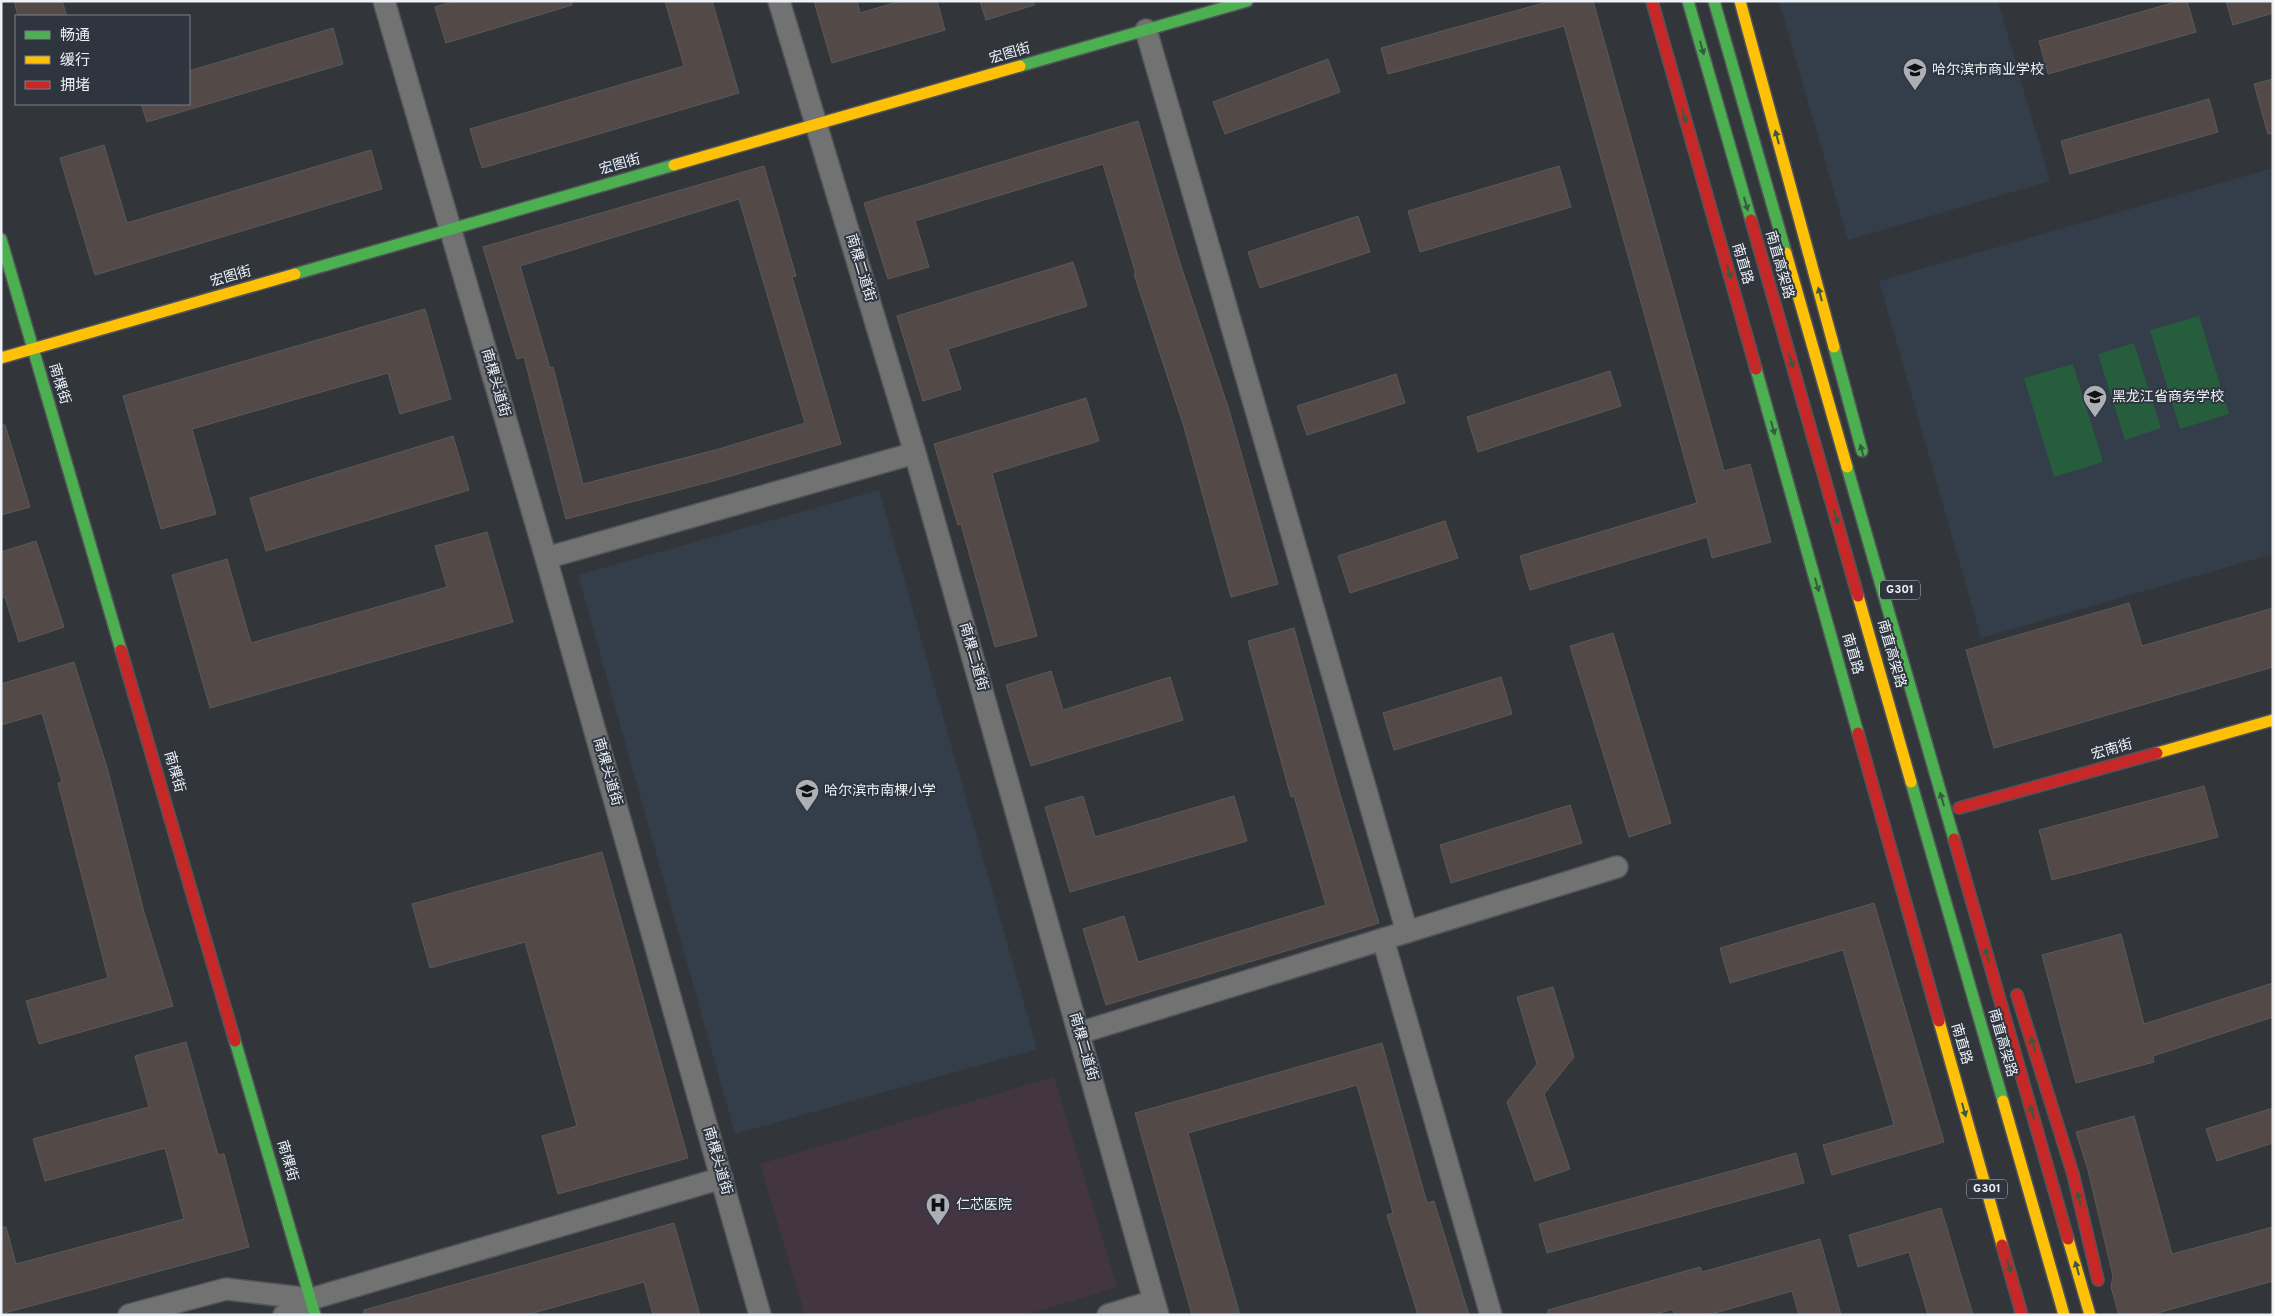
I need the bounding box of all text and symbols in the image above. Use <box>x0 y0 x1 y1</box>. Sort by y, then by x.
legend <box>15 15 190 105</box>
text: 畅通 <box>60 27 90 46</box>
street label: 宏图街 <box>987 40 1033 68</box>
one-way arrow <box>1698 41 1706 56</box>
text: 缓行 <box>60 52 90 71</box>
school or university icon: 哈尔滨市商业学校 <box>1902 57 1928 91</box>
place label: 哈尔滨市商业学校 <box>1932 61 2044 79</box>
text: 拥堵 <box>60 77 90 96</box>
one-way arrow <box>1681 108 1689 123</box>
one-way arrow <box>1773 130 1781 145</box>
street label: 宏图街 <box>597 151 643 179</box>
one-way arrow <box>1743 197 1751 212</box>
street label: 南直高架路 <box>1761 229 1797 301</box>
street label: 南棵二道街 <box>842 232 878 304</box>
street label: 南直路 <box>1728 241 1756 287</box>
street label: 宏图街 <box>208 263 254 291</box>
one-way arrow <box>1725 265 1733 280</box>
one-way arrow <box>1815 286 1823 301</box>
street label: 南棵头道街 <box>477 347 513 419</box>
one-way arrow <box>1788 353 1796 368</box>
street label: 南棵街 <box>45 361 73 407</box>
school or university icon: 黑龙江省商务学校 <box>2082 384 2108 418</box>
place label: 黑龙江省商务学校 <box>2112 388 2224 406</box>
one-way arrow <box>1769 421 1777 436</box>
one-way arrow <box>1858 443 1866 458</box>
one-way arrow <box>1832 509 1840 524</box>
one-way arrow <box>1813 577 1821 592</box>
road number: G301 <box>1880 580 1920 600</box>
street label: 南直高架路 <box>1873 618 1909 690</box>
street label: 南棵二道街 <box>955 621 991 693</box>
street label: 南直路 <box>1838 631 1866 677</box>
street label: 南棵头道街 <box>589 736 625 808</box>
street label: 宏南街 <box>2089 736 2135 764</box>
street label: 南棵街 <box>160 749 188 795</box>
school or university icon: 哈尔滨市南棵小学 <box>794 778 820 812</box>
place label: 哈尔滨市南棵小学 <box>824 783 936 800</box>
one-way arrow <box>1938 792 1946 807</box>
one-way arrow <box>1983 948 1991 963</box>
street label: 南直高架路 <box>1984 1007 2020 1079</box>
street label: 南棵二道街 <box>1065 1011 1101 1083</box>
street label: 南直路 <box>1947 1021 1975 1067</box>
one-way arrow <box>2028 1036 2036 1051</box>
one-way arrow <box>1961 1102 1969 1117</box>
one-way arrow <box>2027 1104 2035 1119</box>
street label: 南棵头道街 <box>699 1125 735 1197</box>
street label: 南棵街 <box>273 1138 301 1184</box>
road number: G301 <box>1967 1180 2007 1198</box>
hospital icon: 仁芯医院 <box>925 1192 951 1226</box>
one-way arrow <box>2075 1192 2083 1207</box>
place label: 仁芯医院 <box>956 1197 1012 1214</box>
one-way arrow <box>2005 1259 2013 1274</box>
one-way arrow <box>2072 1260 2080 1275</box>

